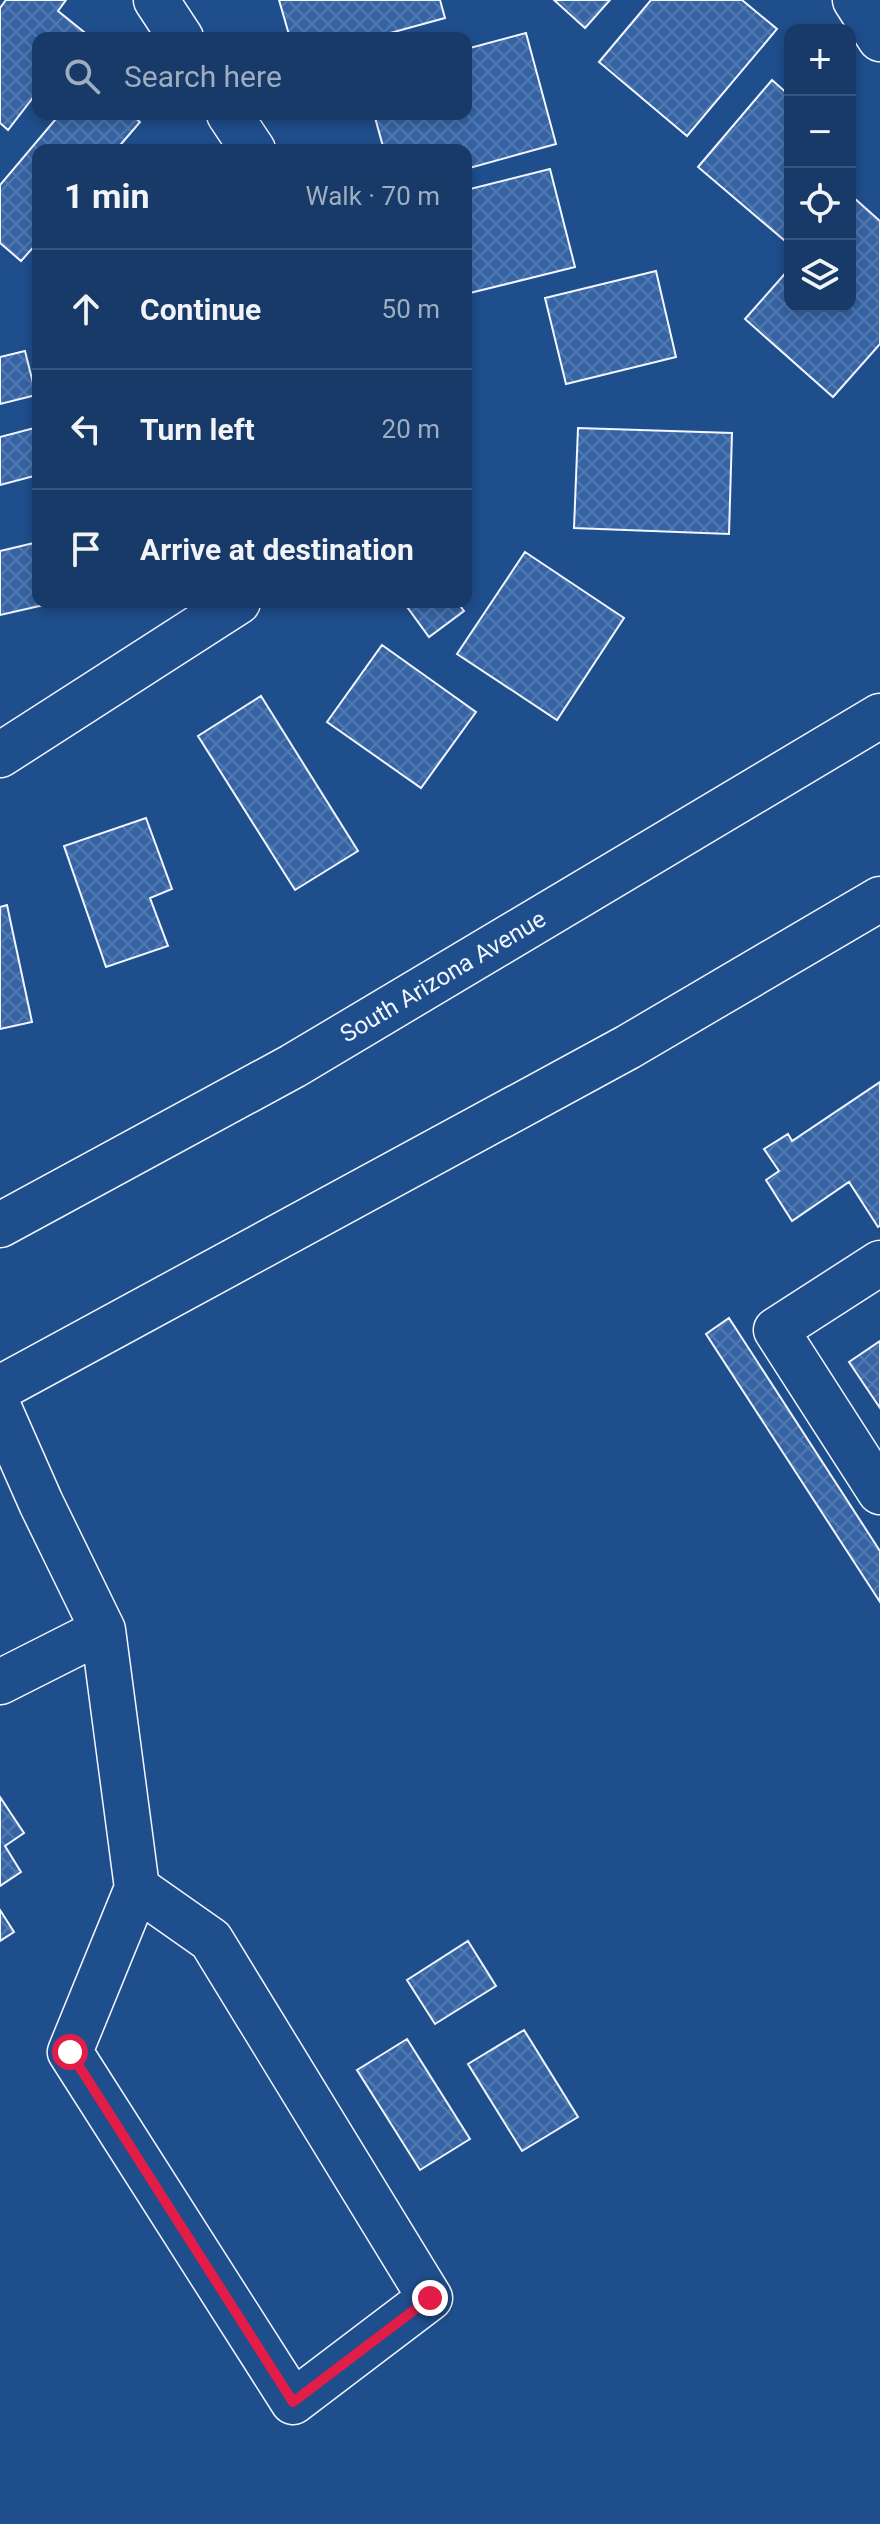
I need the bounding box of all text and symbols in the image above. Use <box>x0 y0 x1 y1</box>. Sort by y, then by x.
map controls <box>784 24 856 312</box>
button: + <box>784 24 856 96</box>
search box <box>32 32 472 120</box>
icon: search <box>60 54 104 98</box>
text: Search here <box>124 59 282 94</box>
button: − <box>784 96 856 168</box>
button: locate <box>784 168 856 240</box>
text: 1 min <box>64 176 149 216</box>
text: Walk · 70 m <box>306 181 440 211</box>
button: layers <box>784 240 856 312</box>
icon: ahead <box>64 287 108 331</box>
text: Continue <box>140 292 261 327</box>
text: 50 m <box>382 294 440 324</box>
icon: left <box>64 407 108 451</box>
text: Turn left <box>140 412 255 447</box>
text: 20 m <box>382 414 440 444</box>
icon: arrive <box>64 527 108 571</box>
text: Arrive at destination <box>140 532 414 567</box>
street label: South Arizona Avenue <box>335 905 551 1049</box>
route start <box>52 2034 88 2070</box>
route end <box>412 2280 448 2316</box>

